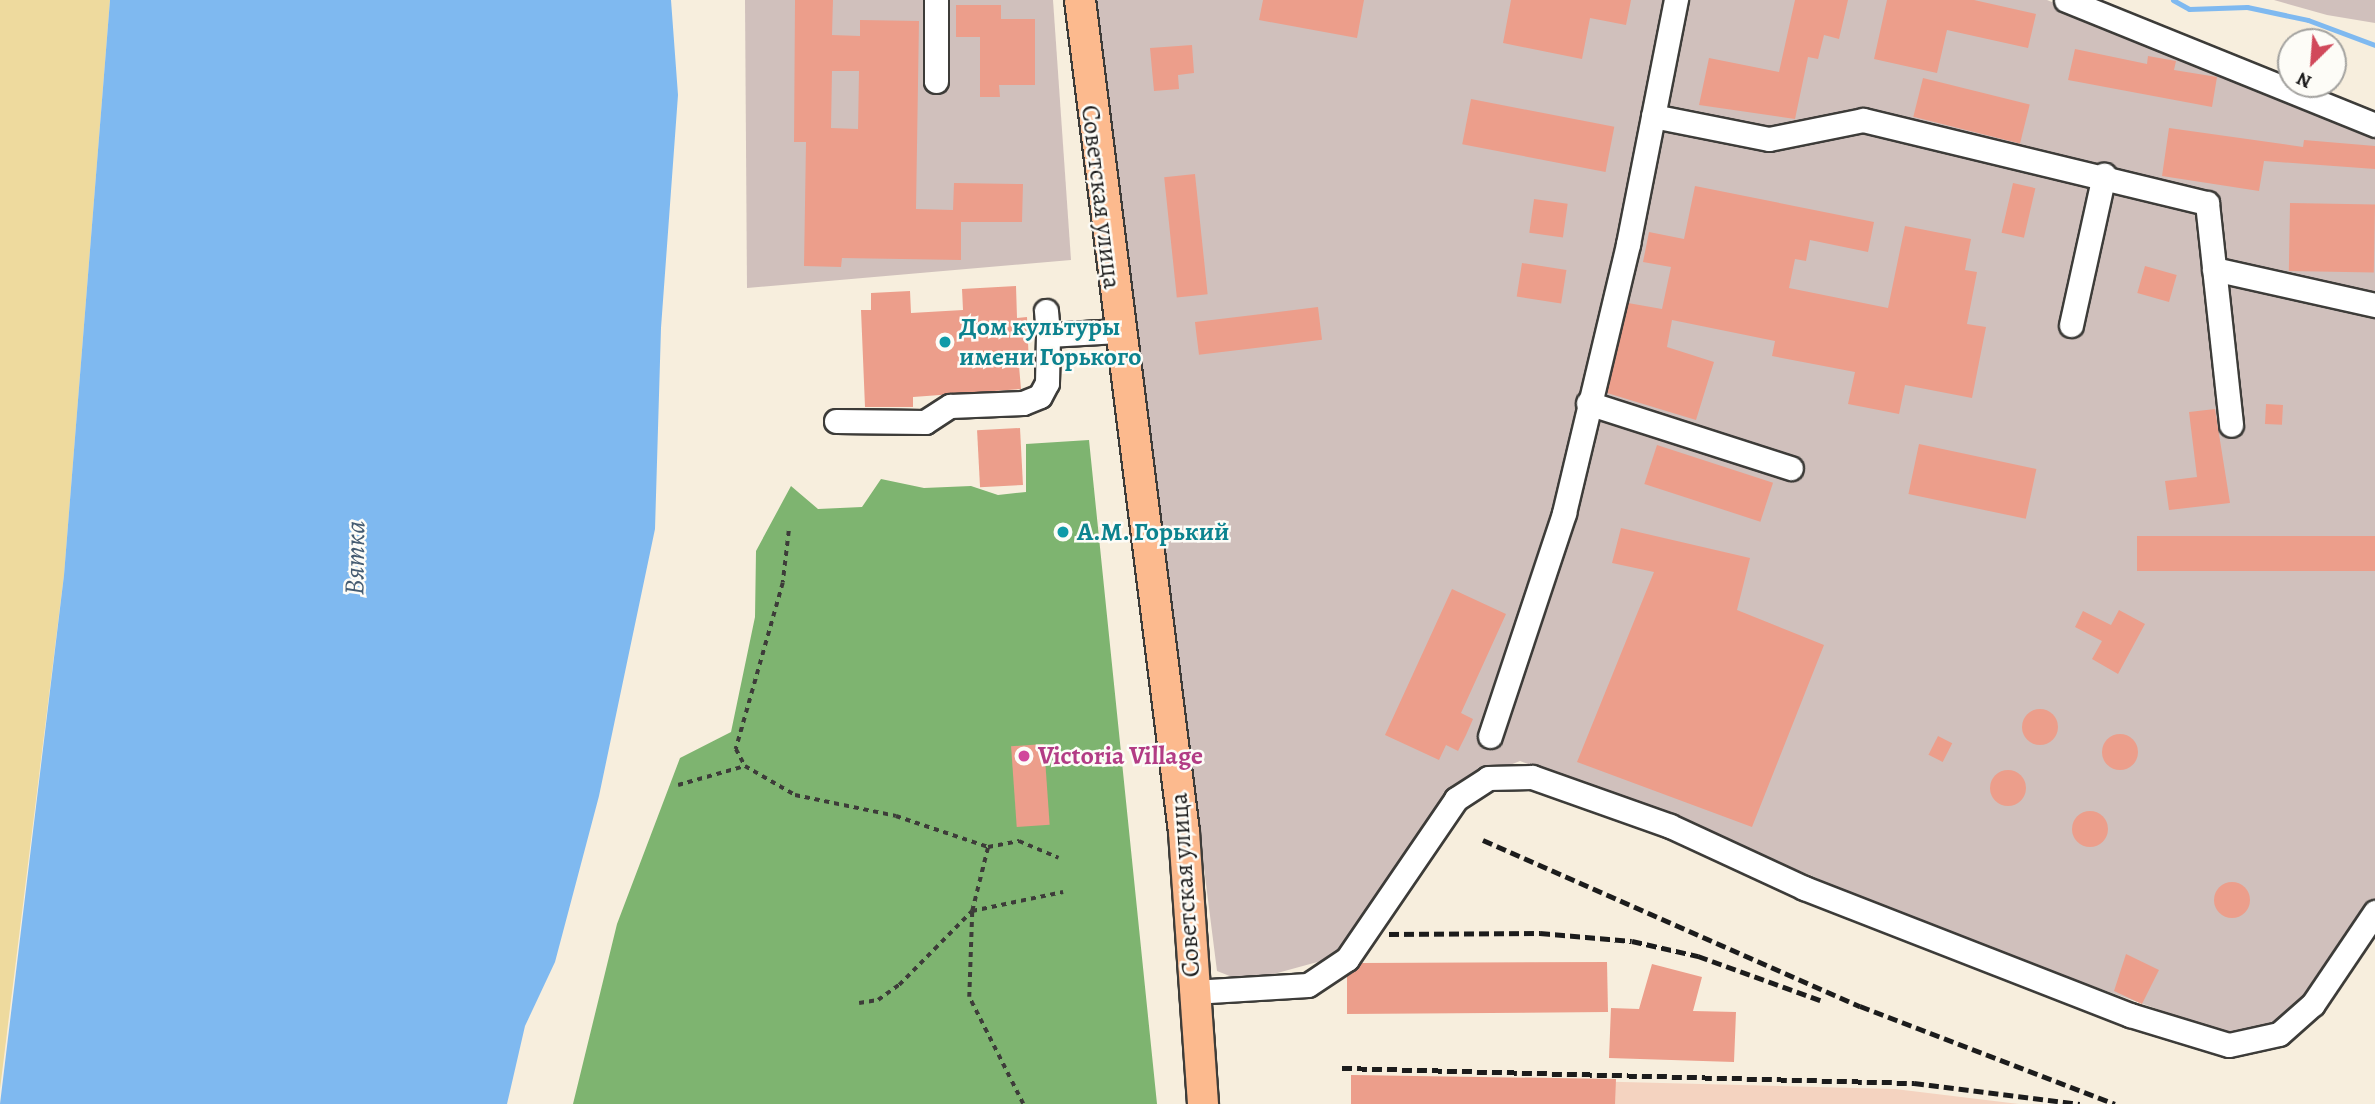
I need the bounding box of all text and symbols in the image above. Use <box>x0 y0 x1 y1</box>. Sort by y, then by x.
north arrow <box>2277 28 2347 98</box>
text: N <box>2292 66 2316 95</box>
street label: Советская улица <box>1074 103 1128 291</box>
place label: Дом культуры имени Горького <box>959 311 1141 372</box>
marker: Дом культуры имени Горького <box>937 334 953 350</box>
place label: А.М. Горький <box>1077 516 1230 548</box>
water label: Вятка <box>338 520 372 596</box>
marker: А.М. Горький <box>1055 524 1071 540</box>
place label: Victoria Village <box>1038 740 1203 772</box>
marker: Victoria Village <box>1016 748 1032 764</box>
street label: Советская улица <box>1163 792 1207 978</box>

